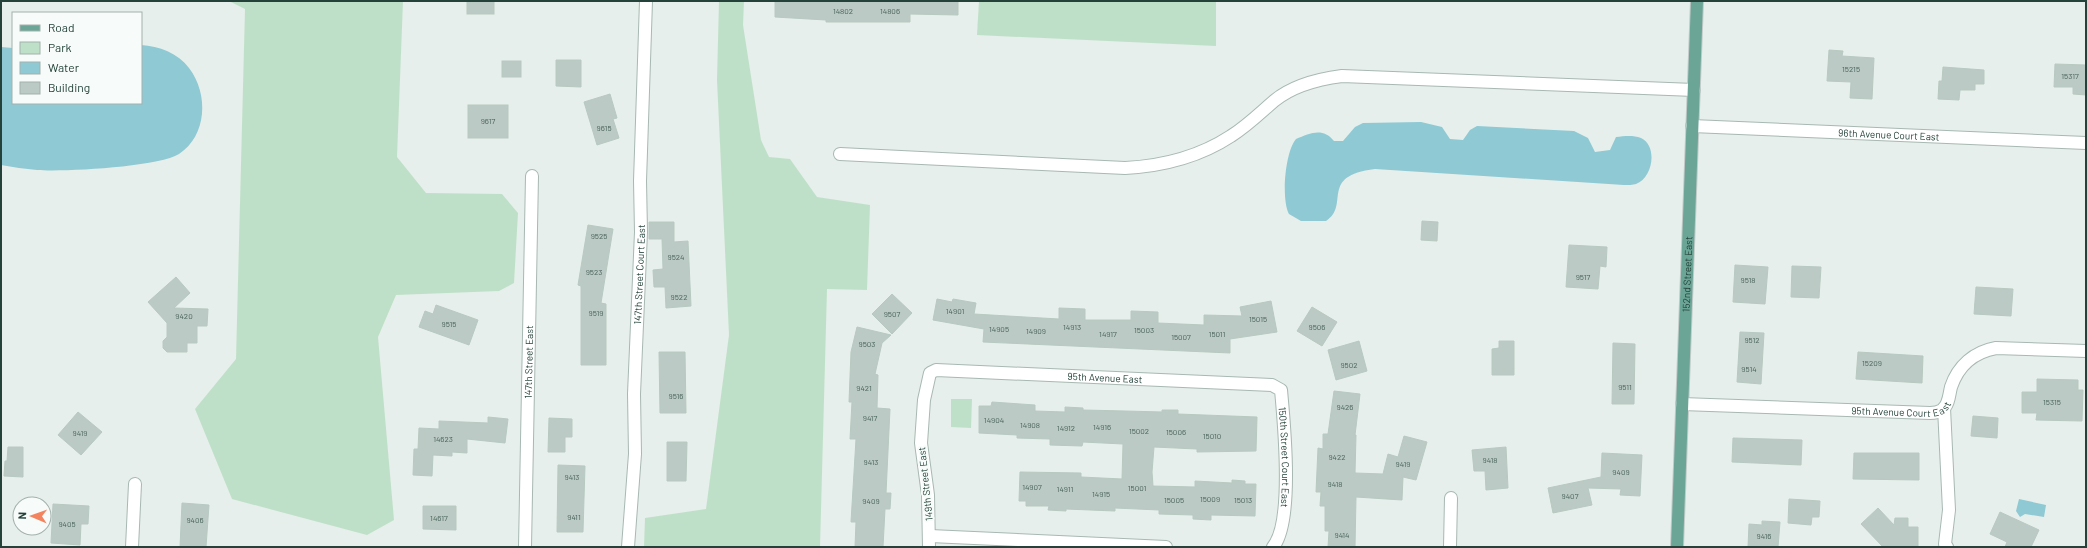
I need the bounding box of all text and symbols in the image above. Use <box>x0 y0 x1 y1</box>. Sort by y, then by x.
house number: 14802 <box>833 6 853 16</box>
house number: 14806 <box>880 6 900 16</box>
legend <box>12 12 142 104</box>
text: Road <box>48 20 75 34</box>
text: Park <box>48 40 72 54</box>
text: Water <box>48 60 80 74</box>
house number: 15215 <box>1842 64 1860 74</box>
house number: 15317 <box>2061 71 2079 81</box>
text: Building <box>48 80 90 94</box>
house number: 9617 <box>481 116 496 126</box>
house number: 9615 <box>596 123 612 133</box>
street label: 96th Avenue Court East <box>1838 126 1940 143</box>
street label: 147th Street Court East <box>631 224 647 324</box>
house number: 9525 <box>591 231 607 241</box>
street label: 152nd Street East <box>1680 236 1694 312</box>
house number: 9524 <box>668 252 684 262</box>
house number: 9523 <box>586 267 602 277</box>
house number: 9517 <box>1576 272 1591 282</box>
house number: 9518 <box>1740 275 1756 285</box>
house number: 9522 <box>671 292 687 302</box>
house number: 14901 <box>946 306 964 316</box>
house number: 9519 <box>588 308 604 318</box>
house number: 9507 <box>884 309 901 319</box>
house number: 9420 <box>175 311 193 321</box>
house number: 15015 <box>1249 314 1267 324</box>
house number: 9515 <box>442 319 456 329</box>
house number: 14913 <box>1063 322 1081 332</box>
house number: 9506 <box>1309 322 1325 332</box>
house number: 14905 <box>989 324 1009 334</box>
street label: 147th Street East <box>522 325 535 399</box>
house number: 15003 <box>1134 325 1154 335</box>
house number: 14909 <box>1026 326 1046 336</box>
house number: 14917 <box>1099 329 1117 339</box>
house number: 15011 <box>1209 329 1226 339</box>
house number: 15007 <box>1171 332 1191 342</box>
house number: 9512 <box>1744 335 1760 345</box>
house number: 9503 <box>859 339 875 349</box>
house number: 15209 <box>1862 358 1882 368</box>
house number: 9502 <box>1340 360 1358 370</box>
house number: 9514 <box>1741 364 1757 374</box>
street label: 95th Avenue East <box>1067 370 1143 385</box>
house number: 9511 <box>1618 382 1632 392</box>
house number: 9421 <box>856 383 872 393</box>
house number: 9516 <box>669 391 683 401</box>
house number: 15315 <box>2043 397 2061 407</box>
street label: 95th Avenue Court East <box>1851 399 1953 419</box>
house number: 9426 <box>1337 402 1353 412</box>
street label: 150th Street Court East <box>1277 406 1292 508</box>
house number: 9417 <box>863 413 877 423</box>
house number: 14904 <box>984 415 1004 425</box>
house number: 14908 <box>1020 420 1040 430</box>
house number: 14916 <box>1093 422 1111 432</box>
house number: 14912 <box>1057 423 1075 433</box>
house number: 15002 <box>1129 426 1149 436</box>
house number: 15006 <box>1166 427 1186 437</box>
house number: 9419 <box>73 428 87 438</box>
house number: 15010 <box>1203 431 1221 441</box>
house number: 14623 <box>433 434 453 444</box>
street label: 149th Street East <box>915 446 935 522</box>
house number: 9422 <box>1328 452 1346 462</box>
house number: 9418 <box>1483 455 1497 465</box>
house number: 9413 <box>864 457 878 467</box>
house number: 9419 <box>1396 459 1410 469</box>
house number: 9409 <box>1612 467 1630 477</box>
house number: 9413 <box>565 472 579 482</box>
house number: 9418 <box>1328 479 1342 489</box>
house number: 14907 <box>1022 482 1042 492</box>
house number: 15001 <box>1128 483 1146 493</box>
house number: 14911 <box>1057 484 1074 494</box>
house number: 14915 <box>1092 489 1110 499</box>
house number: 9407 <box>1562 491 1579 501</box>
house number: 15009 <box>1200 494 1220 504</box>
house number: 15005 <box>1164 495 1184 505</box>
house number: 15013 <box>1234 495 1252 505</box>
north arrow <box>12 496 52 536</box>
house number: 9409 <box>862 496 880 506</box>
text: N <box>15 512 28 520</box>
house number: 9411 <box>567 512 581 522</box>
house number: 14617 <box>430 513 448 523</box>
house number: 9406 <box>186 515 204 525</box>
house number: 9405 <box>58 519 76 529</box>
house number: 9414 <box>1334 530 1350 540</box>
house number: 9416 <box>1757 531 1771 541</box>

